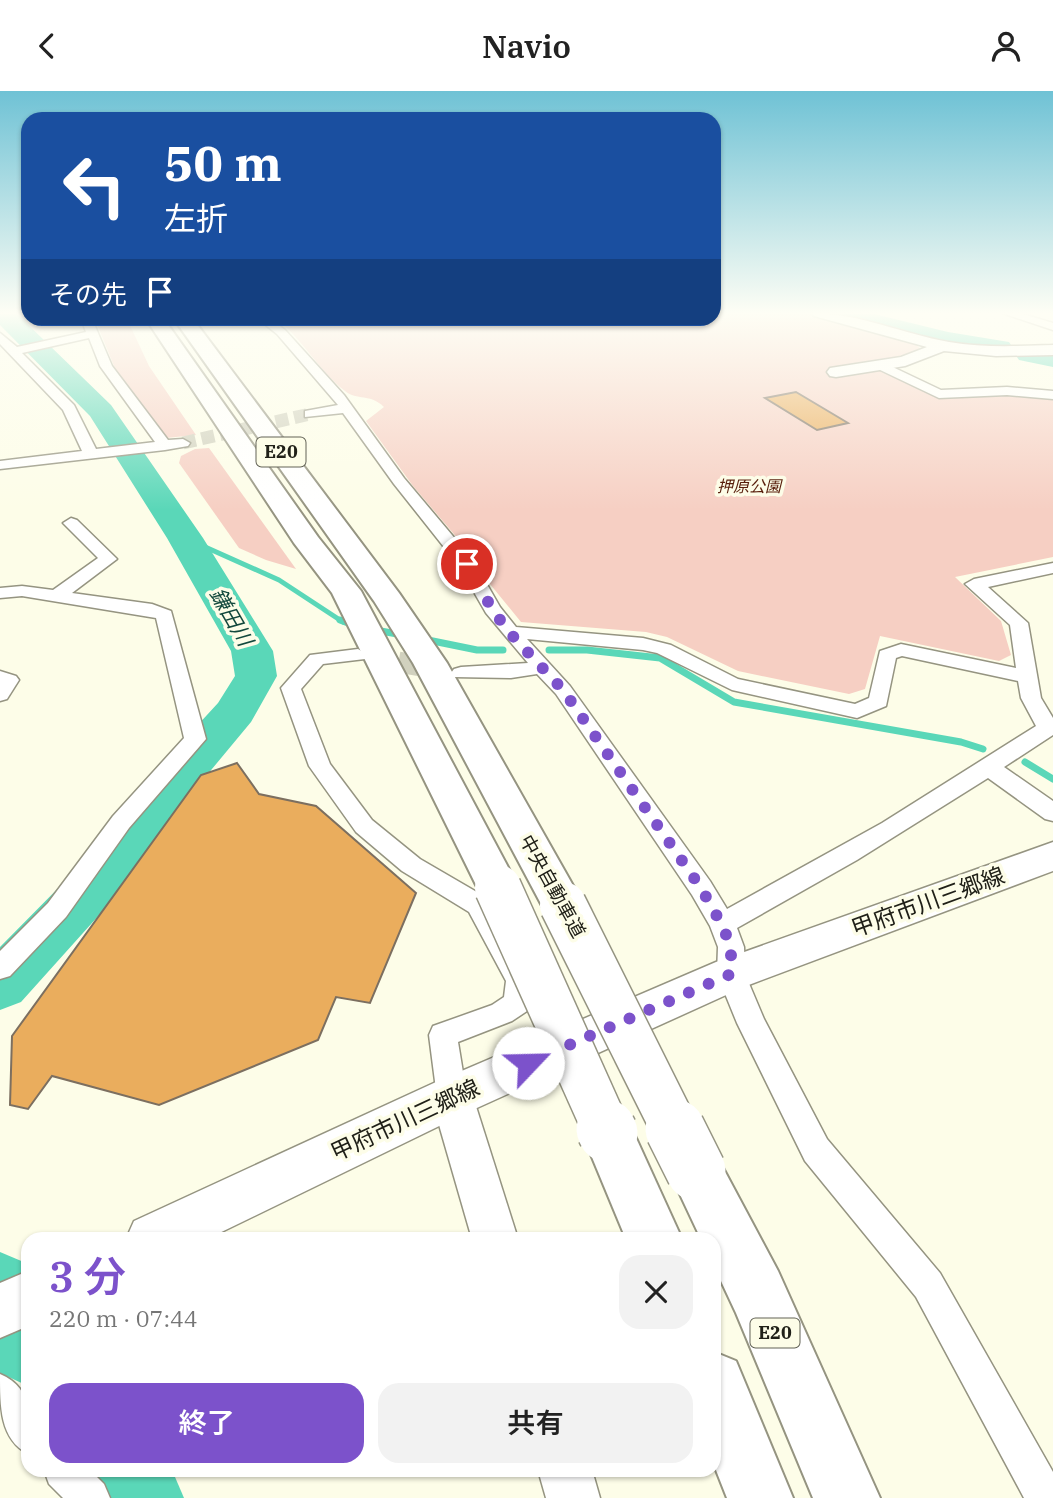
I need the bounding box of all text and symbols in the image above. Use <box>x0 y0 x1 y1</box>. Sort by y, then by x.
text: Navio <box>482 25 571 67</box>
icon: back <box>28 27 66 65</box>
icon: person <box>987 27 1025 65</box>
text: 50 m <box>164 131 282 194</box>
icon: left <box>49 140 140 231</box>
text: 左折 <box>164 197 228 239</box>
icon: arrive <box>141 273 179 311</box>
text: その先 <box>49 277 127 311</box>
road number: E20 <box>256 437 306 467</box>
park label: 押原公園 <box>717 476 783 496</box>
pin <box>437 534 497 594</box>
icon: arrive <box>448 545 486 583</box>
water label: 鎌田川 <box>204 582 261 653</box>
street label: 中央自動車道 <box>515 830 591 942</box>
street label: 甲府市川三郷線 <box>847 859 1008 943</box>
position arrow <box>491 1026 565 1100</box>
street label: 甲府市川三郷線 <box>325 1071 484 1167</box>
text: 3 分 <box>49 1249 126 1304</box>
button: close <box>619 1255 693 1329</box>
text: 220 m · 07:44 <box>49 1303 198 1333</box>
road number: E20 <box>750 1318 800 1347</box>
button: 終了 <box>49 1383 364 1463</box>
button: 共有 <box>378 1383 693 1463</box>

